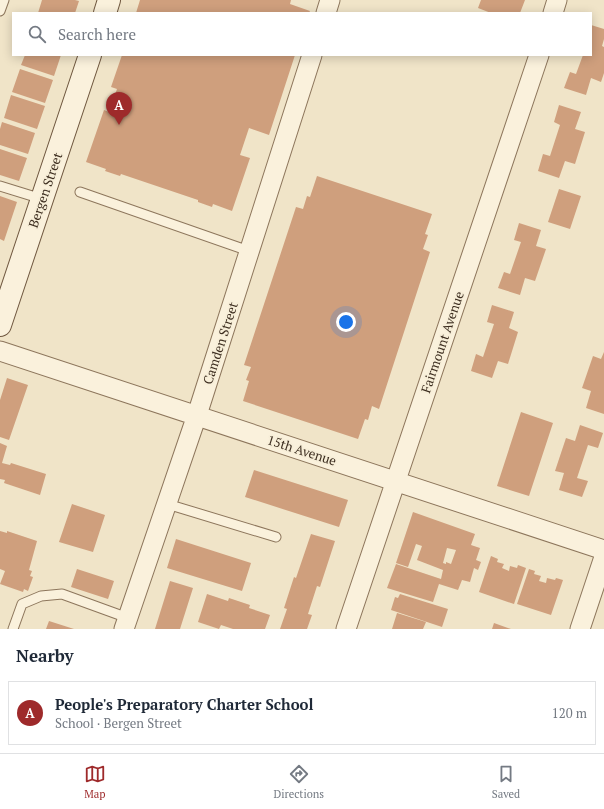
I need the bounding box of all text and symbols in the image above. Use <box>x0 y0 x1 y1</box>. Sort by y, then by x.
search box <box>12 12 592 56</box>
icon: search <box>26 23 48 45</box>
text: Search here <box>58 24 136 44</box>
pin: A <box>106 92 132 125</box>
street label: Bergen Street <box>24 150 66 230</box>
street label: Fairmount Avenue <box>416 289 468 395</box>
street label: Camden Street <box>198 299 242 386</box>
your location <box>336 312 356 332</box>
street label: 15th Avenue <box>265 430 339 470</box>
text: Nearby <box>16 644 74 667</box>
text: People's Preparatory Charter School <box>55 694 313 714</box>
text: A <box>25 704 35 722</box>
text: 120 m <box>552 704 587 722</box>
text: School · Bergen Street <box>55 714 182 732</box>
tab: Map <box>84 763 106 801</box>
tab: Directions <box>273 763 324 801</box>
tab: Saved <box>492 763 520 801</box>

